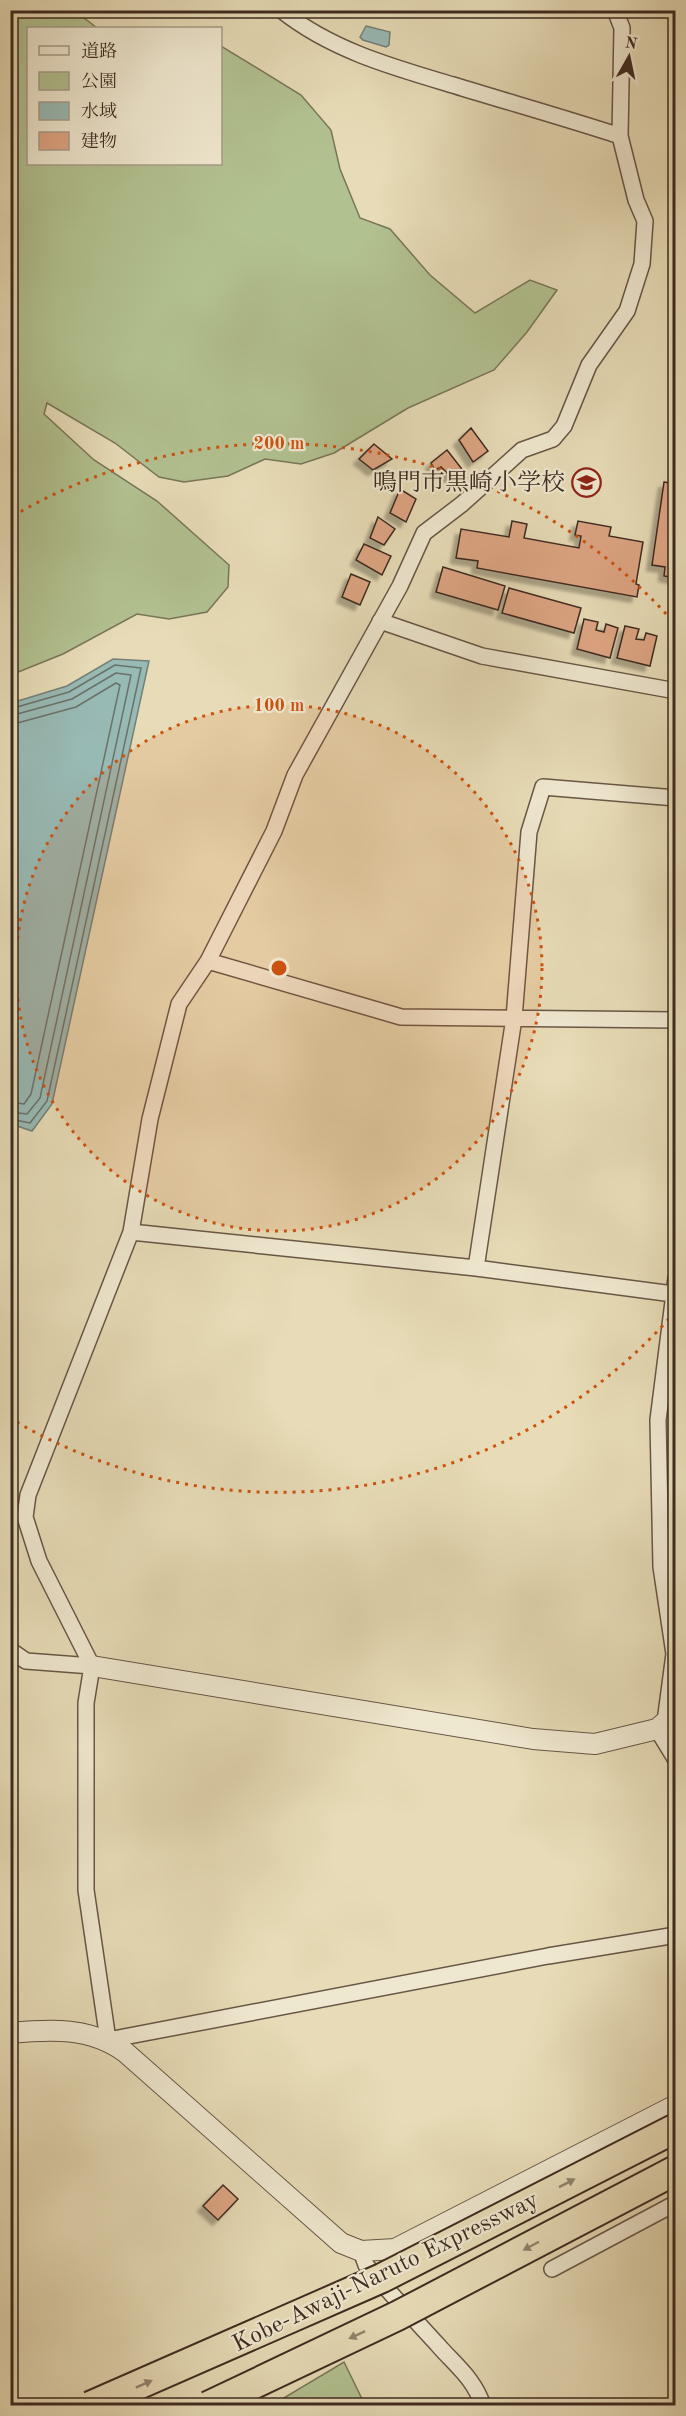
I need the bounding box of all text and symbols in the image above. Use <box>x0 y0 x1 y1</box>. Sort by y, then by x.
legend <box>27 27 222 165</box>
north arrow <box>599 27 659 87</box>
text: N <box>624 35 639 53</box>
text: 道路 <box>81 41 117 61</box>
text: 公園 <box>81 72 117 91</box>
text: 水域 <box>81 101 117 121</box>
text: 建物 <box>81 131 117 151</box>
text: 200 m <box>254 435 304 453</box>
school or university icon: 鳴門市黒崎小学校 <box>570 466 602 498</box>
place label: 鳴門市黒崎小学校 <box>373 469 565 496</box>
text: 100 m <box>254 697 304 715</box>
centre of rings <box>269 958 289 978</box>
one-way arrow <box>558 2179 575 2188</box>
street label: Kobe-Awaji-Naruto Expressway <box>229 2188 543 2357</box>
one-way arrow <box>522 2241 539 2251</box>
one-way arrow <box>348 2330 365 2339</box>
one-way arrow <box>135 2378 153 2388</box>

